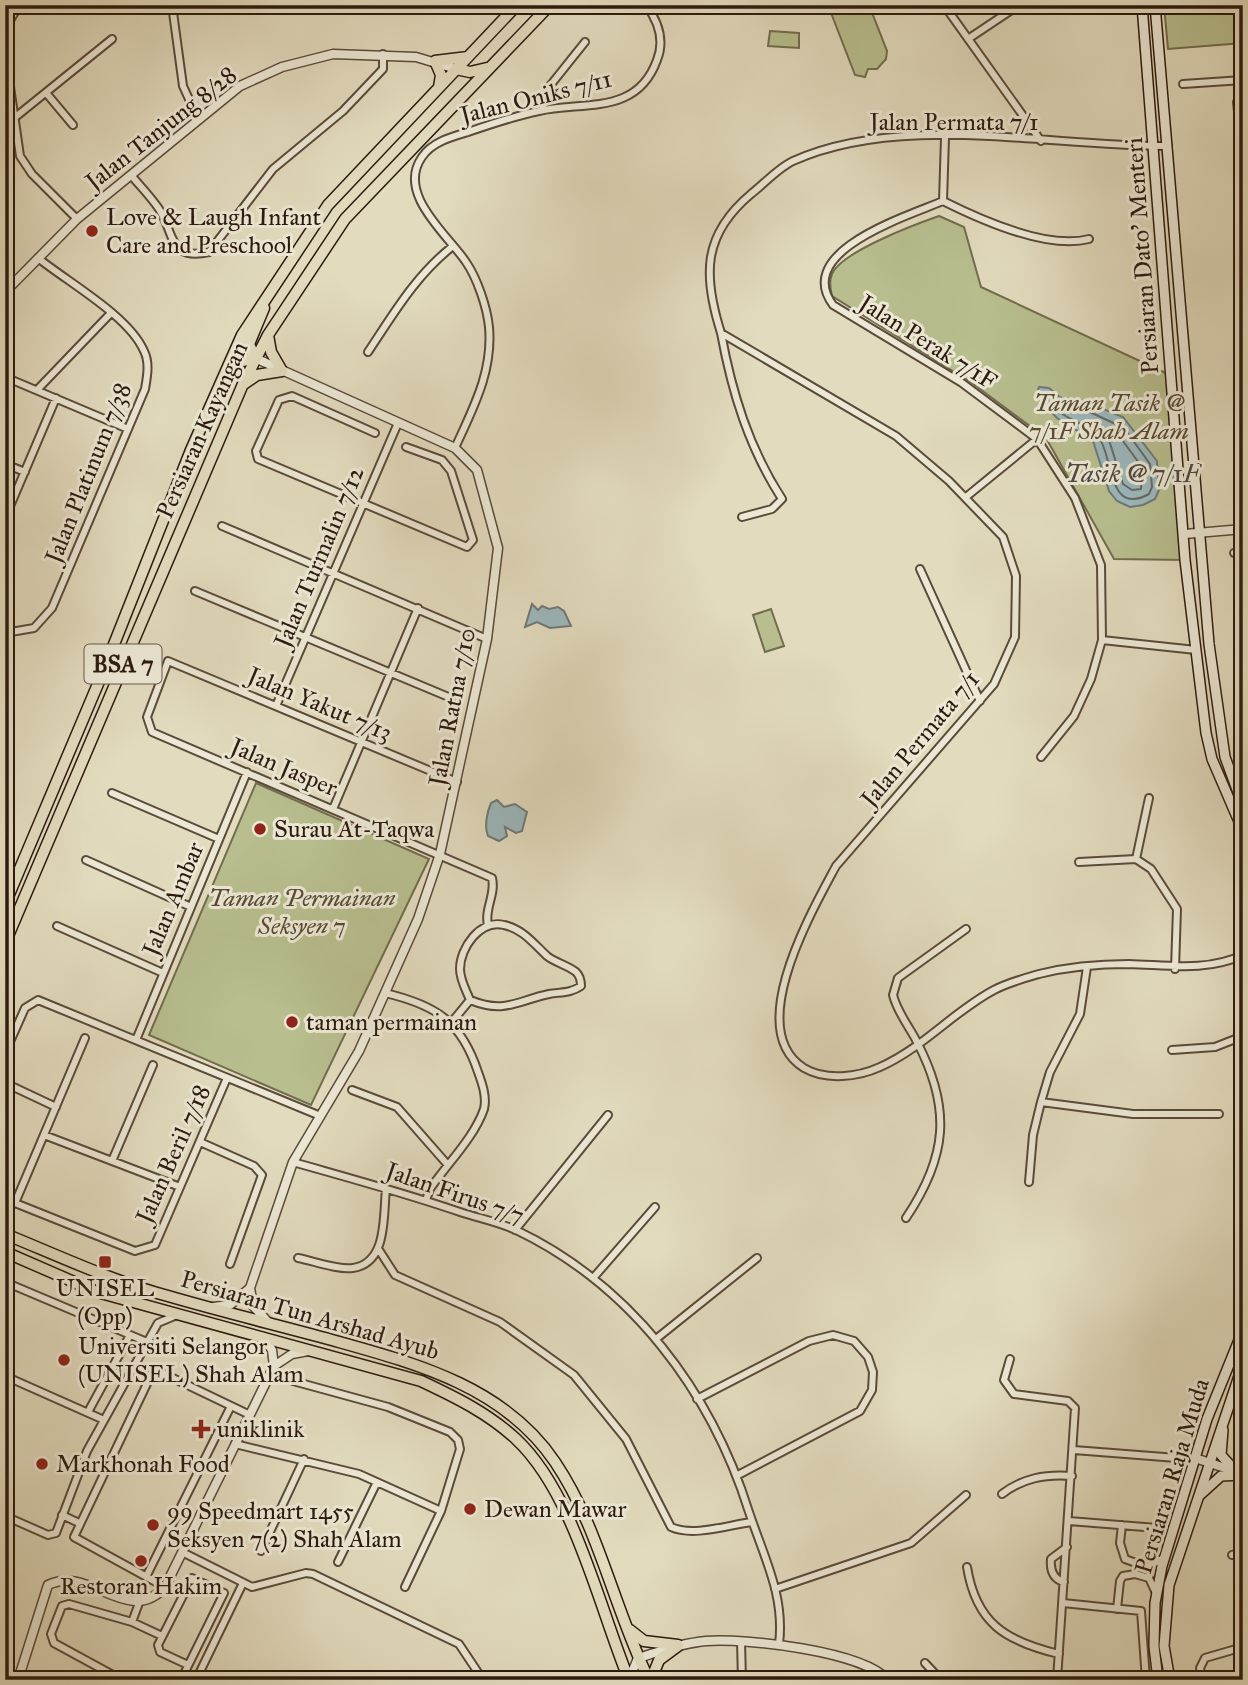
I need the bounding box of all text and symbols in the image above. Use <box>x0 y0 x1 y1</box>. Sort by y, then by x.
street label: Jalan Tanjung 8/28 <box>77 60 243 198</box>
street label: Jalan Oniks 7/11 <box>454 64 615 131</box>
street label: Jalan Permata 7/1 <box>867 107 1038 137</box>
street label: Persiaran Dato' Menteri <box>1119 136 1165 375</box>
place label: Love & Laugh Infant Care and Preschool <box>106 202 321 260</box>
marker: Love & Laugh Infant Care and Preschool <box>84 223 100 239</box>
street label: Jalan Perak 7/1F <box>851 286 1003 396</box>
street label: Persiaran Kayangan <box>150 337 254 523</box>
street label: Jalan Platinum 7/38 <box>37 378 138 570</box>
park label: Taman Tasik @ 7/1F Shah Alam <box>1029 388 1189 446</box>
water label: Tasik @ 7/1F <box>1065 457 1202 489</box>
street label: Jalan Turmalin 7/12 <box>266 462 371 655</box>
street label: Jalan Ratna 7/10 <box>421 625 482 791</box>
road number: BSA 7 <box>85 644 162 684</box>
street label: Jalan Yakut 7/13 <box>241 659 397 748</box>
street label: Jalan Permata 7/1 <box>852 665 986 816</box>
street label: Jalan Jasper <box>223 730 342 803</box>
place label: Surau At-Taqwa <box>274 814 435 844</box>
marker: Surau At-Taqwa <box>252 821 268 837</box>
street label: Jalan Ambar <box>134 837 210 963</box>
park label: Taman Permainan Seksyen 7 <box>209 883 396 941</box>
place label: taman permainan <box>306 1007 477 1037</box>
marker: taman permainan <box>284 1014 300 1030</box>
street label: Jalan Beril 7/18 <box>128 1080 217 1231</box>
street label: Jalan Firus 7/7 <box>379 1154 528 1231</box>
marker: UNISEL (Opp) <box>97 1254 113 1270</box>
street label: Persiaran Tun Arshad Ayub <box>177 1264 443 1366</box>
place label: UNISEL (Opp) <box>56 1273 154 1331</box>
place label: Universiti Selangor (UNISEL) Shah Alam <box>78 1331 304 1389</box>
marker: Universiti Selangor (UNISEL) Shah Alam <box>56 1352 72 1368</box>
street label: Persiaran Raja Muda <box>1128 1374 1216 1577</box>
place label: uniklinik <box>217 1414 305 1444</box>
marker: uniklinik <box>191 1419 211 1439</box>
place label: Markhonah Food <box>56 1449 230 1479</box>
marker: Markhonah Food <box>34 1456 50 1472</box>
place label: Dewan Mawar <box>484 1494 626 1524</box>
place label: 99 Speedmart 1455 Seksyen 7(2) Shah Alam <box>167 1496 402 1554</box>
marker: Dewan Mawar <box>462 1501 478 1517</box>
marker: 99 Speedmart 1455 Seksyen 7(2) Shah Alam <box>145 1517 161 1533</box>
marker: Restoran Hakim <box>133 1553 149 1569</box>
place label: Restoran Hakim <box>60 1571 222 1601</box>

